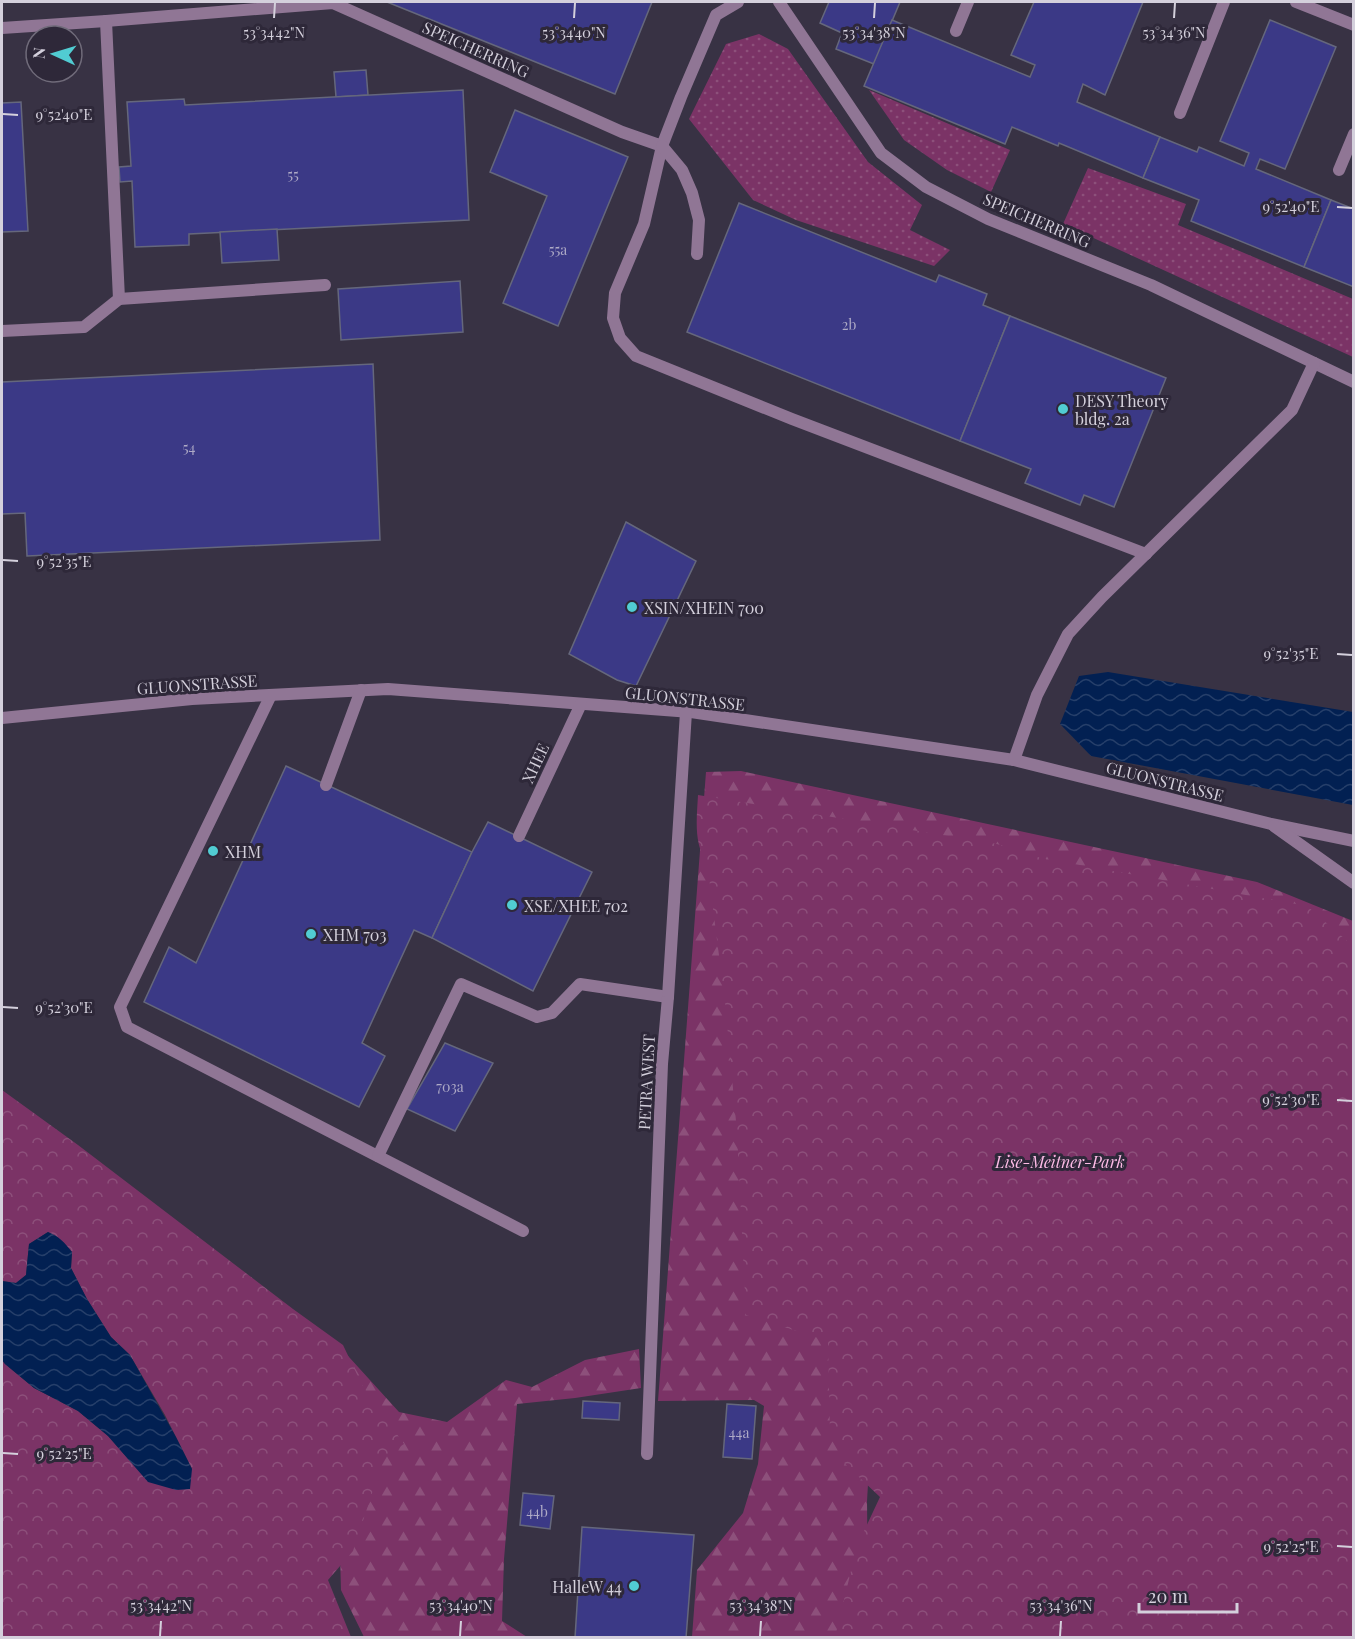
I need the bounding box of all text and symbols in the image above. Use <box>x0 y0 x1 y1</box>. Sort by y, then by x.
street label: SPEICHERRING <box>419 16 533 82</box>
text: 53°34'42"N <box>243 22 305 42</box>
text: 53°34'40"N <box>542 22 606 42</box>
text: 53°34'38"N <box>842 22 906 42</box>
text: 53°34'36"N <box>1142 22 1206 42</box>
north arrow <box>24 24 84 84</box>
text: N <box>28 46 49 59</box>
text: 9°52'40"E <box>36 104 92 124</box>
house number: 55 <box>287 165 299 184</box>
street label: SPEICHERRING <box>980 188 1094 252</box>
text: 9°52'40"E <box>1263 196 1319 216</box>
house number: 55a <box>549 240 567 259</box>
house number: 2b <box>842 315 856 334</box>
place label: DESY Theory bldg. 2a <box>1075 390 1169 429</box>
marker: DESY Theory bldg. 2a <box>1056 402 1070 416</box>
house number: 54 <box>183 438 195 457</box>
text: 9°52'35"E <box>37 551 91 571</box>
place label: XSIN/XHEIN 700 <box>644 597 764 618</box>
marker: XSIN/XHEIN 700 <box>625 600 639 614</box>
text: 9°52'35"E <box>1264 643 1318 663</box>
street label: GLUONSTRASSE <box>136 669 258 699</box>
street label: GLUONSTRASSE <box>624 681 746 715</box>
street label: XHEE <box>517 740 553 786</box>
street label: GLUONSTRASSE <box>1104 756 1226 806</box>
place label: XHM <box>225 841 261 862</box>
marker: XHM <box>206 844 220 858</box>
place label: XSE/XHEE 702 <box>524 895 628 916</box>
marker: XSE/XHEE 702 <box>505 898 519 912</box>
place label: XHM 703 <box>323 924 387 945</box>
marker: XHM 703 <box>304 927 318 941</box>
text: 9°52'30"E <box>35 997 93 1017</box>
street label: PETRA WEST <box>633 1034 659 1130</box>
house number: 703a <box>436 1077 464 1096</box>
text: 9°52'30"E <box>1262 1089 1320 1109</box>
park label: Lise-Meitner-Park <box>994 1151 1125 1172</box>
house number: 44a <box>729 1423 749 1442</box>
text: 9°52'25"E <box>36 1443 92 1463</box>
house number: 44b <box>526 1502 548 1521</box>
text: 9°52'25"E <box>1263 1536 1319 1556</box>
place label: HalleW 44 <box>552 1576 622 1597</box>
scale bar <box>1139 1576 1236 1614</box>
marker: HalleW 44 <box>627 1579 641 1593</box>
text: 20 m <box>1148 1584 1188 1608</box>
text: 53°34'42"N <box>130 1595 192 1615</box>
text: 53°34'40"N <box>429 1595 493 1615</box>
text: 53°34'38"N <box>729 1595 793 1615</box>
text: 53°34'36"N <box>1029 1595 1093 1615</box>

